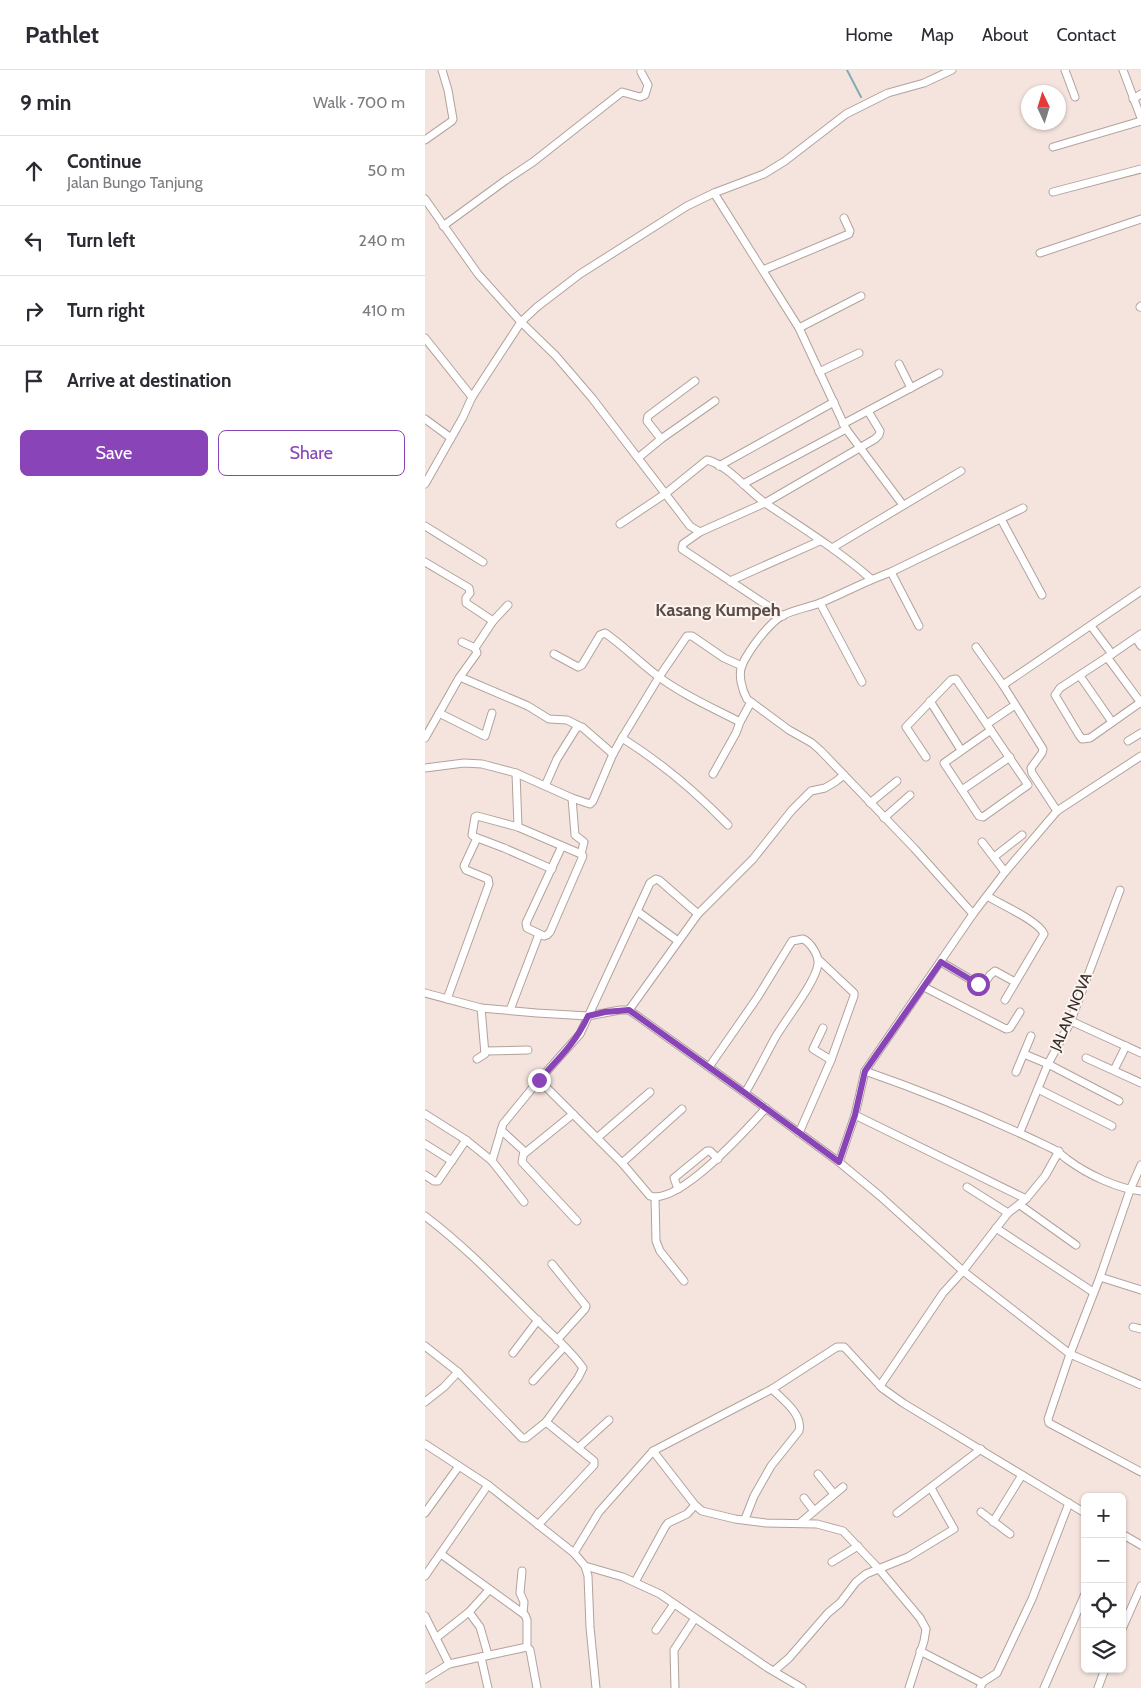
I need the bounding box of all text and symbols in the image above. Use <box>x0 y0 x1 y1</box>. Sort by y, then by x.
text: Pathlet <box>25 20 99 49</box>
text: Home <box>845 24 893 46</box>
text: Map <box>921 24 954 46</box>
text: About <box>982 24 1028 46</box>
text: Contact <box>1056 24 1116 46</box>
north arrow <box>1021 85 1066 130</box>
text: 9 min <box>20 90 71 115</box>
text: Walk · 700 m <box>313 93 405 112</box>
text: Continue <box>67 150 141 173</box>
icon: ahead <box>20 157 48 185</box>
text: 50 m <box>368 161 405 180</box>
text: Jalan Bungo Tanjung <box>67 173 203 192</box>
icon: left <box>20 227 48 255</box>
text: Turn left <box>67 229 135 252</box>
text: 240 m <box>359 231 405 250</box>
icon: right <box>20 297 48 325</box>
text: Turn right <box>67 299 145 322</box>
text: 410 m <box>362 301 405 320</box>
icon: arrive <box>20 367 48 395</box>
text: Arrive at destination <box>67 369 231 392</box>
button: Save <box>20 430 208 476</box>
button: Share <box>218 430 405 476</box>
district label: Kasang Kumpeh <box>655 599 781 621</box>
street label: JALAN NOVA <box>1046 969 1096 1055</box>
route start <box>967 973 990 996</box>
route end <box>528 1069 551 1092</box>
map controls <box>1081 1493 1126 1673</box>
button: + <box>1081 1493 1126 1538</box>
button: − <box>1081 1538 1126 1583</box>
button: locate <box>1081 1583 1126 1628</box>
button: layers <box>1081 1628 1126 1673</box>

